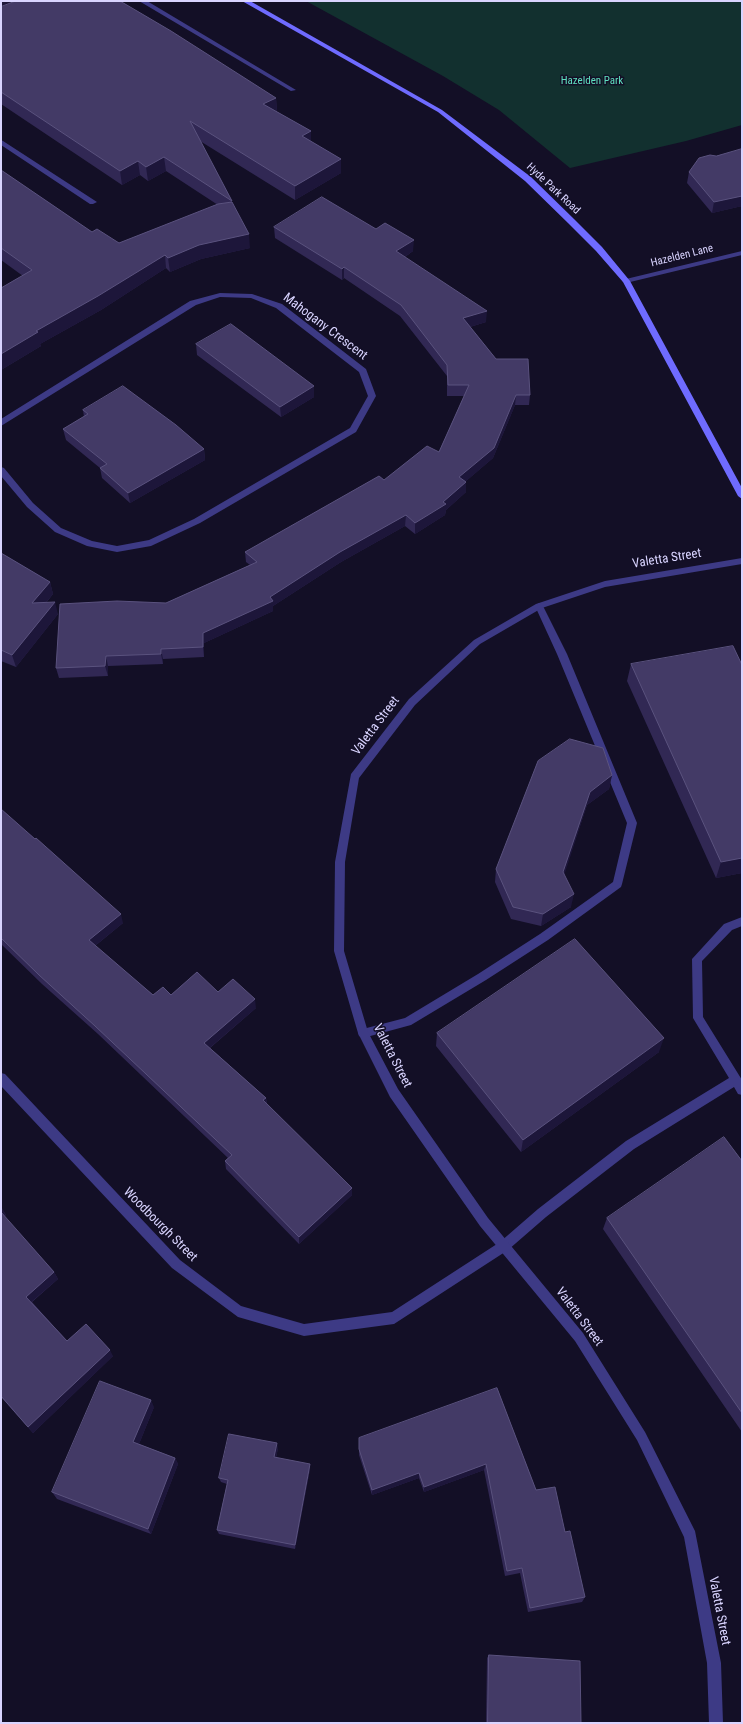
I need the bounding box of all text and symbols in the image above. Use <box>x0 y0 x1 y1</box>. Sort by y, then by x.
park label: Hazelden Park <box>561 74 623 88</box>
street label: Hyde Park Road <box>523 161 583 217</box>
street label: Hazelden Lane <box>649 242 715 270</box>
street label: Mahogany Crescent <box>280 290 370 364</box>
street label: Valetta Street <box>631 546 703 572</box>
street label: Valetta Street <box>349 693 403 759</box>
street label: Valetta Street <box>369 1021 415 1091</box>
street label: Woodbourgh Street <box>120 1185 200 1265</box>
street label: Valetta Street <box>552 1284 606 1350</box>
street label: Valetta Street <box>705 1575 733 1647</box>

